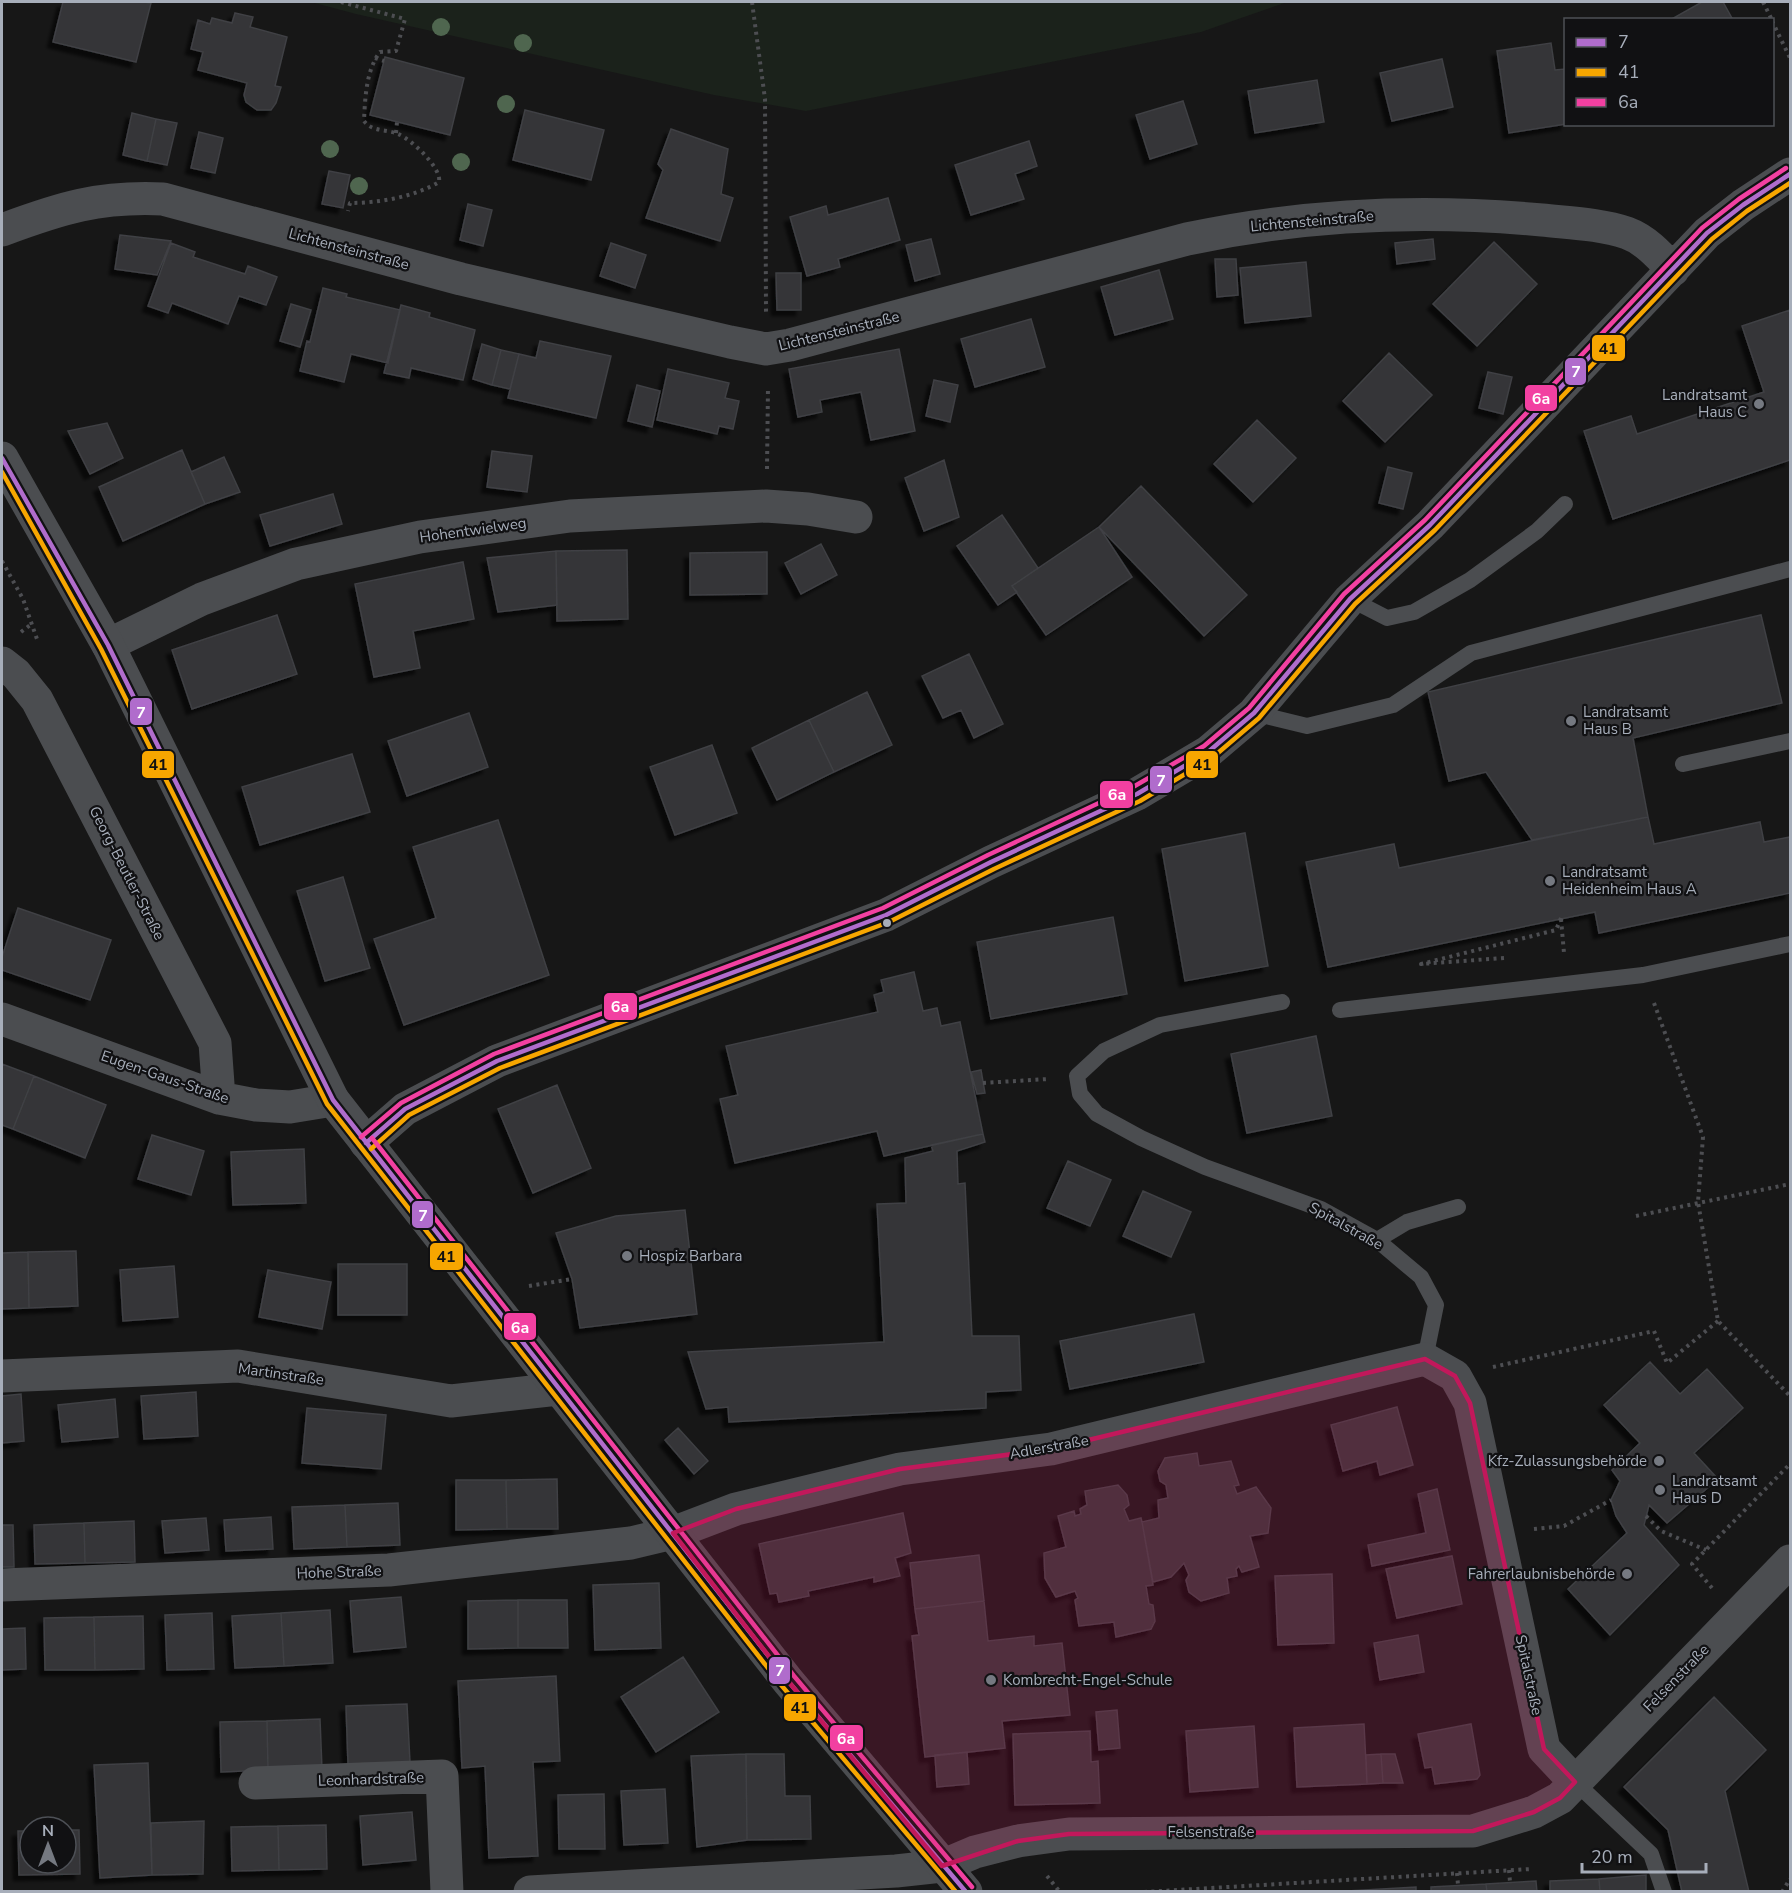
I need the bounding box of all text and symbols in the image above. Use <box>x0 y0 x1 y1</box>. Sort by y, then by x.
legend <box>1564 18 1774 126</box>
text: 7 <box>1618 30 1629 54</box>
text: 41 <box>1618 60 1640 84</box>
text: 6a <box>1618 90 1638 114</box>
street label: Lichtensteinstraße <box>1249 206 1375 236</box>
street label: Lichtensteinstraße <box>287 223 411 275</box>
street label: Lichtensteinstraße <box>776 306 902 356</box>
line badge: 41 <box>1591 334 1626 362</box>
text: 41 <box>1598 338 1618 360</box>
line badge: 7 <box>1564 357 1587 386</box>
text: 7 <box>1571 361 1581 383</box>
line badge: 6a <box>1524 384 1558 412</box>
place label: Landratsamt Haus C <box>1662 385 1748 422</box>
text: 6a <box>1532 388 1550 410</box>
marker: Landratsamt Haus C <box>1752 397 1766 411</box>
street label: Hohentwielweg <box>418 513 528 547</box>
line badge: 7 <box>129 697 153 726</box>
text: 7 <box>136 702 146 724</box>
place label: Landratsamt Haus B <box>1583 702 1669 739</box>
marker: Landratsamt Haus B <box>1564 714 1578 728</box>
line badge: 41 <box>141 750 175 779</box>
line badge: 41 <box>1185 750 1219 779</box>
text: 41 <box>148 754 168 776</box>
text: 41 <box>1192 754 1212 776</box>
line badge: 7 <box>1149 765 1173 794</box>
text: 7 <box>1156 770 1166 792</box>
line badge: 6a <box>1099 780 1134 809</box>
text: 6a <box>1108 784 1126 806</box>
street label: Georg-Beutler-Straße <box>85 803 169 943</box>
place label: Landratsamt Heidenheim Haus A <box>1562 862 1697 899</box>
marker: Landratsamt Heidenheim Haus A <box>1543 874 1557 888</box>
unlabelled marker <box>881 917 893 929</box>
line badge: 6a <box>603 992 638 1021</box>
text: 6a <box>611 996 629 1018</box>
street label: Eugen-Gaus-Straße <box>98 1046 232 1108</box>
street label: Spitalstraße <box>1305 1197 1387 1255</box>
line badge: 7 <box>411 1200 434 1229</box>
text: 7 <box>418 1205 428 1227</box>
line badge: 41 <box>429 1242 464 1271</box>
text: 41 <box>436 1246 456 1268</box>
place label: Hospiz Barbara <box>639 1246 742 1266</box>
marker: Hospiz Barbara <box>620 1249 634 1263</box>
line badge: 6a <box>503 1312 537 1341</box>
text: 6a <box>511 1317 529 1339</box>
street label: Martinstraße <box>237 1358 325 1390</box>
street label: Adlerstraße <box>1008 1430 1090 1464</box>
place label: Kfz-Zulassungsbehörde <box>1488 1451 1647 1471</box>
marker: Kfz-Zulassungsbehörde <box>1652 1454 1666 1468</box>
place label: Landratsamt Haus D <box>1672 1471 1758 1508</box>
marker: Landratsamt Haus D <box>1653 1483 1667 1497</box>
street label: Hohe Straße <box>296 1561 382 1583</box>
place label: Fahrerlaubnisbehörde <box>1468 1564 1615 1584</box>
marker: Fahrerlaubnisbehörde <box>1620 1567 1634 1581</box>
street label: Spitalstraße <box>1511 1633 1547 1717</box>
street label: Felsenstraße <box>1639 1640 1713 1716</box>
line badge: 7 <box>768 1656 791 1685</box>
text: 7 <box>775 1660 785 1682</box>
place label: Kombrecht-Engel-Schule <box>1003 1670 1172 1690</box>
marker: Kombrecht-Engel-Schule <box>984 1673 998 1687</box>
line badge: 41 <box>783 1693 817 1722</box>
text: 41 <box>790 1697 810 1719</box>
line badge: 6a <box>829 1724 864 1752</box>
text: 6a <box>837 1728 855 1750</box>
street label: Leonhardstraße <box>318 1767 424 1791</box>
north arrow <box>18 1815 78 1875</box>
text: N <box>42 1820 54 1842</box>
street label: Felsenstraße <box>1168 1822 1254 1842</box>
scale bar <box>1582 1836 1706 1874</box>
text: 20 m <box>1591 1845 1633 1869</box>

